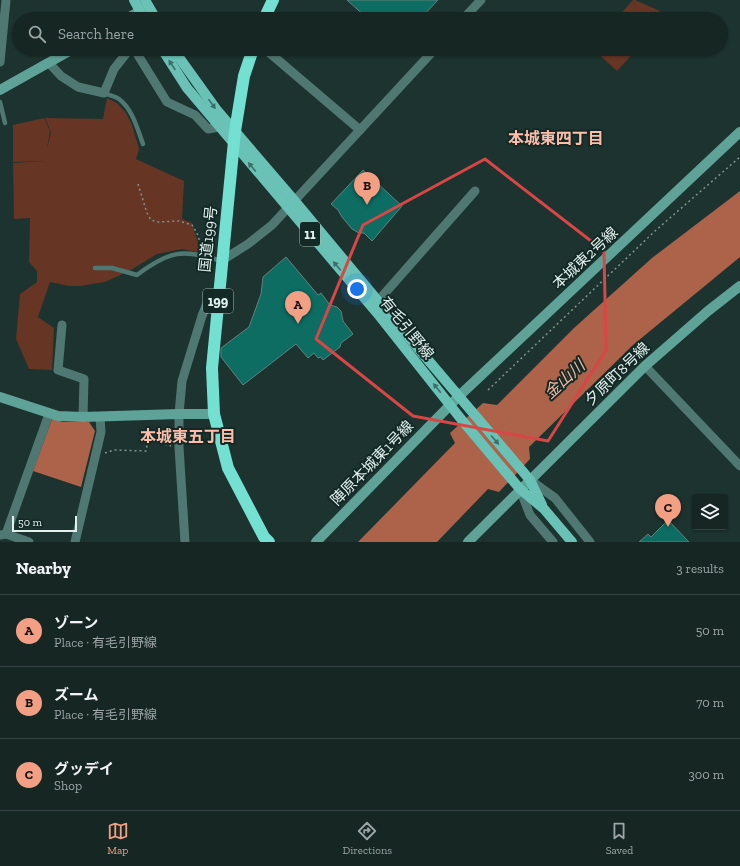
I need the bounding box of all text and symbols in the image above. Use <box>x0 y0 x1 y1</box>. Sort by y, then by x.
search box <box>12 12 728 56</box>
icon: search <box>26 23 48 45</box>
text: Search here <box>58 25 134 43</box>
one-way arrow <box>168 60 176 70</box>
one-way arrow <box>208 98 216 109</box>
district label: 本城東四丁目 <box>508 129 604 148</box>
one-way arrow <box>248 162 257 172</box>
pin: B <box>354 172 380 205</box>
street label: 国道199号 <box>196 205 220 273</box>
road number: 11 <box>300 222 320 246</box>
street label: 本城東2号線 <box>549 223 621 293</box>
one-way arrow <box>332 260 341 271</box>
your location <box>347 279 367 299</box>
road number: 199 <box>203 289 233 313</box>
pin: A <box>285 291 311 324</box>
street label: 有毛引野線 <box>376 293 438 363</box>
street label: 夕原町8号線 <box>581 339 653 409</box>
water label: 金山川 <box>540 355 590 402</box>
one-way arrow <box>432 383 441 394</box>
street label: 陣原本城東1号線 <box>327 417 417 509</box>
district label: 本城東五丁目 <box>140 427 236 446</box>
one-way arrow <box>491 434 500 445</box>
pin: C <box>655 494 681 527</box>
map controls <box>692 494 728 530</box>
button: layers <box>692 494 728 530</box>
scale bar <box>12 514 77 533</box>
text: 50 m <box>18 516 42 529</box>
text: Nearby <box>16 558 71 578</box>
text: 3 results <box>676 561 724 576</box>
text: ゾーン <box>54 614 98 632</box>
text: A <box>25 623 33 638</box>
text: 50 m <box>696 623 724 638</box>
text: Place · 有毛引野線 <box>54 635 157 650</box>
text: ズーム <box>54 686 99 704</box>
text: B <box>25 695 33 710</box>
text: 70 m <box>696 695 724 710</box>
text: Place · 有毛引野線 <box>54 707 157 722</box>
text: グッデイ <box>54 760 114 778</box>
text: C <box>25 767 33 782</box>
text: 300 m <box>688 767 724 782</box>
text: Shop <box>54 778 82 793</box>
tab: Map <box>107 820 129 857</box>
tab: Directions <box>342 820 392 857</box>
tab: Saved <box>606 820 633 857</box>

